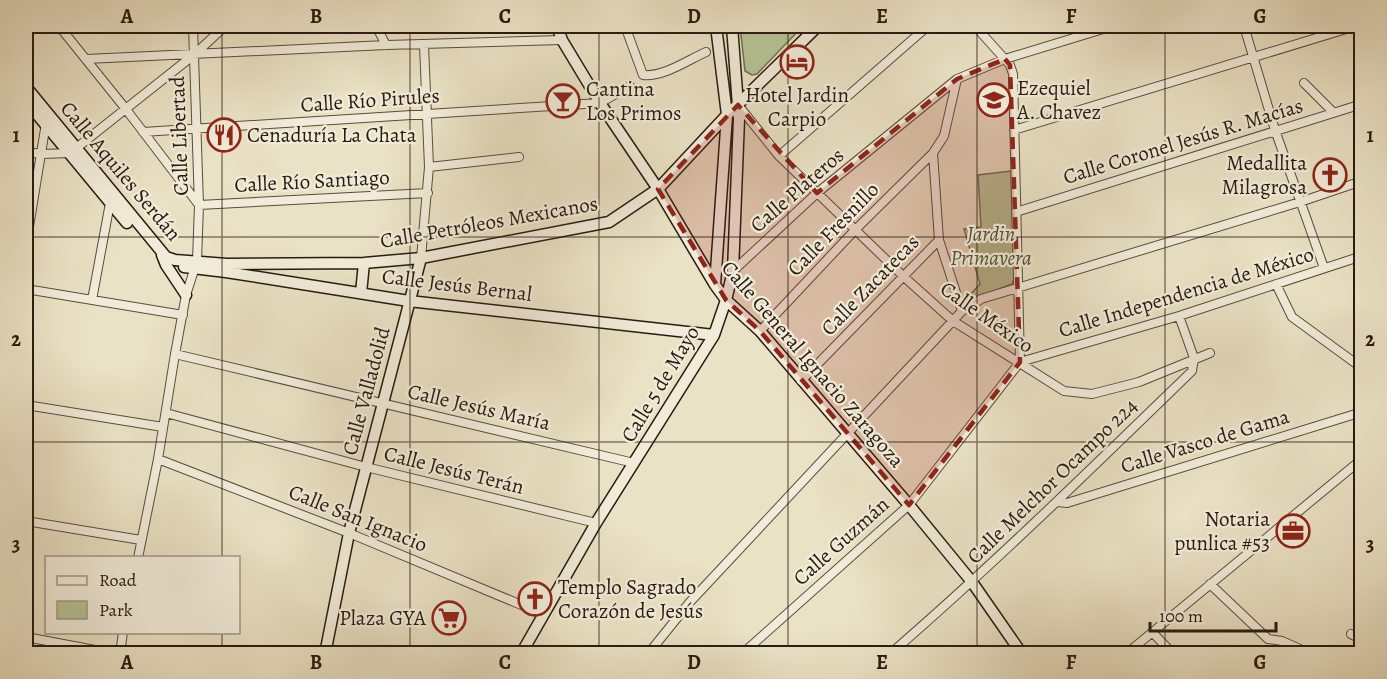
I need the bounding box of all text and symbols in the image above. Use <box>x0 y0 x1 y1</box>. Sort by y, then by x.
text: A <box>120 3 134 30</box>
text: B <box>310 3 322 30</box>
text: C <box>499 3 511 30</box>
text: D <box>687 3 701 30</box>
text: E <box>876 3 888 30</box>
text: F <box>1066 3 1077 30</box>
text: G <box>1253 3 1267 30</box>
hotel icon: Hotel Jardin Carpio <box>779 44 815 80</box>
place label: Ezequiel A. Chavez <box>1016 74 1101 126</box>
street label: Calle Libertad <box>163 75 195 196</box>
place label: Cantina Los Primos <box>586 75 681 127</box>
street label: Calle Río Pirules <box>299 81 441 119</box>
place label: Hotel Jardin Carpio <box>745 81 849 133</box>
school or university icon: Ezequiel A. Chavez <box>976 82 1012 118</box>
bar icon: Cantina Los Primos <box>545 83 581 119</box>
street label: Calle Coronel Jesús R. Macías <box>1060 91 1306 191</box>
street label: Calle Aquiles Serdán <box>54 95 188 247</box>
restaurant icon: Cenaduría La Chata <box>206 117 242 153</box>
place label: Cenaduría La Chata <box>247 121 417 149</box>
text: 1 <box>12 122 20 149</box>
text: 1 <box>1366 122 1374 149</box>
street label: Calle Plateros <box>744 141 850 239</box>
place label: Medallita Milagrosa <box>1222 149 1307 201</box>
church icon: Medallita Milagrosa <box>1312 157 1348 193</box>
street label: Calle Río Santiago <box>234 163 390 199</box>
street label: Calle Fresnillo <box>781 176 885 282</box>
street label: Calle Petróleos Mexicanos <box>378 189 600 255</box>
park label: Jardin Primavera <box>950 220 1032 272</box>
street label: Calle Zacatecas <box>815 228 925 342</box>
street label: Calle Independencia de México <box>1055 240 1317 344</box>
street label: Calle General Ignacio Zaragoza <box>715 255 911 474</box>
street label: Calle Jesús Bernal <box>380 262 534 308</box>
street label: Calle México <box>935 275 1039 359</box>
street label: Calle 5 de Mayo <box>614 321 706 447</box>
street label: Calle Valladolid <box>335 323 397 458</box>
text: 2 <box>11 326 21 353</box>
text: 2 <box>1365 326 1375 353</box>
street label: Calle Jesús María <box>405 377 553 437</box>
street label: Calle Melchor Ocampo 224 <box>961 392 1143 570</box>
street label: Calle Vasco de Gama <box>1117 402 1293 480</box>
street label: Calle Jesús Terán <box>381 439 527 501</box>
street label: Calle San Ignacio <box>285 477 431 559</box>
street label: Calle Guzmán <box>787 490 895 592</box>
place label: Notaria punlica #53 <box>1174 505 1270 557</box>
office icon: Notaria punlica #53 <box>1275 513 1311 549</box>
text: 3 <box>12 531 20 558</box>
text: 3 <box>1366 531 1374 558</box>
legend <box>45 556 240 634</box>
text: Road <box>99 568 137 592</box>
place label: Templo Sagrado Corazón de Jesús <box>558 573 703 625</box>
church icon: Templo Sagrado Corazón de Jesús <box>517 581 553 617</box>
scale bar <box>1150 595 1276 633</box>
text: Park <box>99 598 133 622</box>
supermarket icon: Plaza GYA <box>431 600 467 636</box>
place label: Plaza GYA <box>339 604 427 632</box>
text: 100 m <box>1159 604 1203 628</box>
text: A <box>120 649 134 676</box>
text: B <box>310 649 322 676</box>
text: C <box>499 649 511 676</box>
text: D <box>687 649 701 676</box>
text: E <box>876 649 888 676</box>
text: F <box>1066 649 1077 676</box>
text: G <box>1253 649 1267 676</box>

